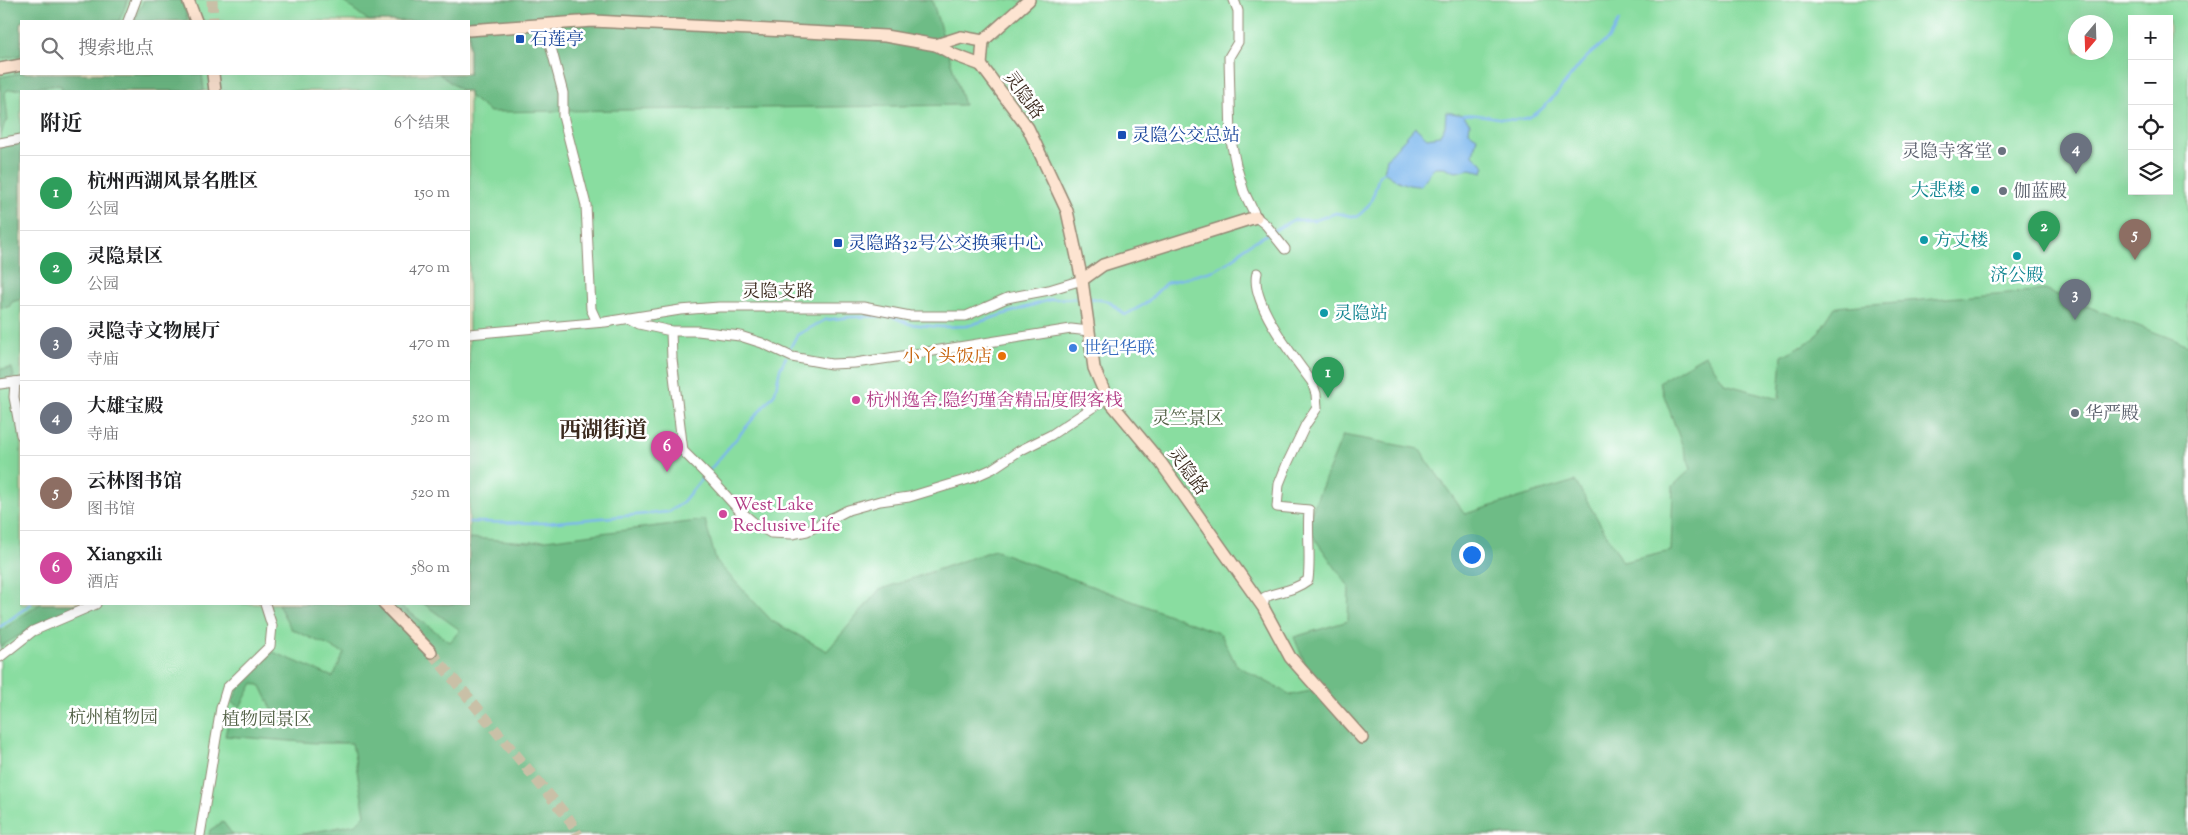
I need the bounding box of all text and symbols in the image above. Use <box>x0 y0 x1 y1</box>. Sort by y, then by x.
north arrow <box>2068 15 2113 60</box>
map controls <box>2128 15 2173 195</box>
button: + <box>2128 15 2173 60</box>
search box <box>20 20 470 75</box>
place label: 石莲亭 <box>530 28 584 54</box>
marker: 石莲亭 <box>514 33 526 45</box>
icon: search <box>38 34 66 62</box>
text: 搜索地点 <box>78 36 154 63</box>
button: − <box>2128 60 2173 105</box>
street label: 灵隐路 <box>996 67 1049 126</box>
button: locate <box>2128 105 2173 150</box>
text: 附近 <box>40 110 82 140</box>
text: 6个结果 <box>394 113 450 136</box>
place label: 灵隐公交总站 <box>1132 124 1240 150</box>
marker: 灵隐公交总站 <box>1116 129 1128 141</box>
pin: 4 <box>2060 133 2092 174</box>
place label: 灵隐寺客堂 <box>1902 140 1992 166</box>
marker: 灵隐寺客堂 <box>1996 145 2008 157</box>
button: layers <box>2128 150 2173 195</box>
text: 杭州西湖风景名胜区 <box>87 169 258 196</box>
place label: 大悲楼 <box>1911 179 1965 205</box>
place label: 伽蓝殿 <box>2013 180 2067 206</box>
text: 1 <box>53 182 59 205</box>
text: 150 m <box>414 182 450 205</box>
marker: 大悲楼 <box>1969 184 1981 196</box>
marker: 伽蓝殿 <box>1997 185 2009 197</box>
text: 公园 <box>87 199 119 222</box>
pin: 2 <box>2028 211 2060 252</box>
pin: 5 <box>2119 219 2151 260</box>
place label: 方丈楼 <box>1934 229 1988 255</box>
place label: 灵隐路32号公交换乘中心 <box>848 232 1044 258</box>
marker: 方丈楼 <box>1918 234 1930 246</box>
marker: 灵隐路32号公交换乘中心 <box>832 237 844 249</box>
text: 灵隐景区 <box>87 244 163 271</box>
marker: 济公殿 <box>2011 250 2023 262</box>
text: 2 <box>52 257 60 280</box>
text: 470 m <box>409 257 450 280</box>
place label: 济公殿 <box>1990 264 2044 290</box>
text: 公园 <box>87 274 119 297</box>
pin: 3 <box>2059 279 2091 320</box>
street label: 灵隐支路 <box>742 280 814 306</box>
place label: 灵隐站 <box>1334 302 1388 328</box>
marker: 灵隐站 <box>1318 307 1330 319</box>
text: 灵隐寺文物展厅 <box>87 319 220 346</box>
text: 3 <box>53 332 59 355</box>
text: 470 m <box>409 332 450 355</box>
place label: 世纪华联 <box>1083 337 1155 363</box>
marker: 世纪华联 <box>1067 342 1079 354</box>
place label: 小丫头饭店 <box>902 345 992 371</box>
text: 寺庙 <box>87 349 119 372</box>
marker: 小丫头饭店 <box>996 350 1008 362</box>
pin: 1 <box>1312 357 1344 398</box>
place label: 杭州逸舍.隐约瑾舍精品度假客栈 <box>866 389 1123 415</box>
text: 大雄宝殿 <box>87 394 163 421</box>
marker: 杭州逸舍.隐约瑾舍精品度假客栈 <box>850 394 862 406</box>
place label: 华严殿 <box>2085 402 2139 428</box>
text: 4 <box>52 407 60 430</box>
text: 520 m <box>412 407 450 430</box>
park label: 灵竺景区 <box>1152 407 1224 433</box>
marker: 华严殿 <box>2069 407 2081 419</box>
district label: 西湖街道 <box>559 416 647 448</box>
text: 寺庙 <box>87 424 119 447</box>
pin: 6 <box>651 431 683 472</box>
street label: 灵隐路 <box>1160 443 1213 502</box>
text: 云林图书馆 <box>87 469 182 496</box>
text: 5 <box>53 482 59 505</box>
text: 520 m <box>412 482 450 505</box>
place label: West Lake Reclusive Life <box>733 493 840 540</box>
text: 图书馆 <box>87 499 135 522</box>
marker: West Lake Reclusive Life <box>717 508 729 520</box>
text: Xiangxili <box>87 542 162 569</box>
your location <box>1459 542 1485 568</box>
text: 6 <box>52 557 60 580</box>
text: 580 m <box>411 557 450 580</box>
text: 酒店 <box>87 572 119 595</box>
park label: 杭州植物园 <box>68 706 158 732</box>
park label: 植物园景区 <box>222 708 312 734</box>

